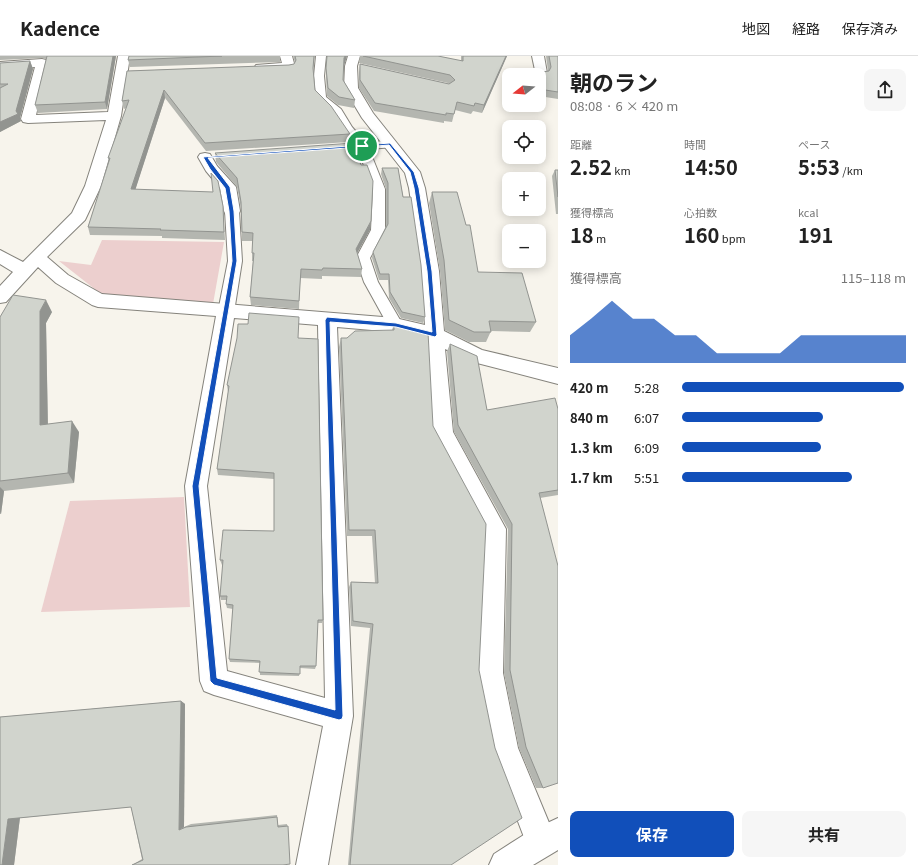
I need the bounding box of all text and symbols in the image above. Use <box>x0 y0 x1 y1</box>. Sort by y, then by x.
text: Kadence <box>20 14 100 41</box>
text: 地図 <box>742 18 770 38</box>
text: 経路 <box>792 18 820 38</box>
text: 保存済み <box>842 18 898 38</box>
text: 朝のラン <box>570 65 658 97</box>
north arrow <box>502 68 546 112</box>
map controls <box>502 68 546 268</box>
button: share <box>864 69 906 111</box>
text: 08:08 · 6 × 420 m <box>570 96 678 115</box>
button: locate <box>502 120 546 164</box>
pin <box>345 129 379 163</box>
icon: arrive <box>351 135 373 157</box>
text: 距離 <box>570 136 592 152</box>
text: 時間 <box>684 136 706 152</box>
text: ペース <box>798 136 830 152</box>
text: 2.52 <box>570 152 612 181</box>
text: 14:50 <box>684 152 738 181</box>
text: 5:53 <box>798 152 840 181</box>
text: km <box>612 162 631 178</box>
text: /km <box>840 162 863 178</box>
button: + <box>502 172 546 216</box>
text: 獲得標高 <box>570 204 614 220</box>
text: 心拍数 <box>684 204 717 220</box>
text: kcal <box>798 204 819 220</box>
text: 18 <box>570 220 594 249</box>
text: 160 <box>684 220 719 249</box>
text: 191 <box>798 220 833 249</box>
button: − <box>502 224 546 268</box>
text: m <box>594 230 606 246</box>
text: bpm <box>719 230 746 246</box>
text: 獲得標高 <box>570 268 622 287</box>
text: 115–118 m <box>841 268 906 287</box>
text: 420 m <box>570 378 609 397</box>
text: 5:28 <box>634 378 659 397</box>
text: 840 m <box>570 408 609 427</box>
text: 6:07 <box>634 408 659 427</box>
text: 1.3 km <box>570 438 613 457</box>
text: 6:09 <box>634 438 659 457</box>
text: 1.7 km <box>570 468 613 487</box>
text: 5:51 <box>634 468 659 487</box>
button: 保存 <box>570 811 734 857</box>
button: 共有 <box>742 811 906 857</box>

